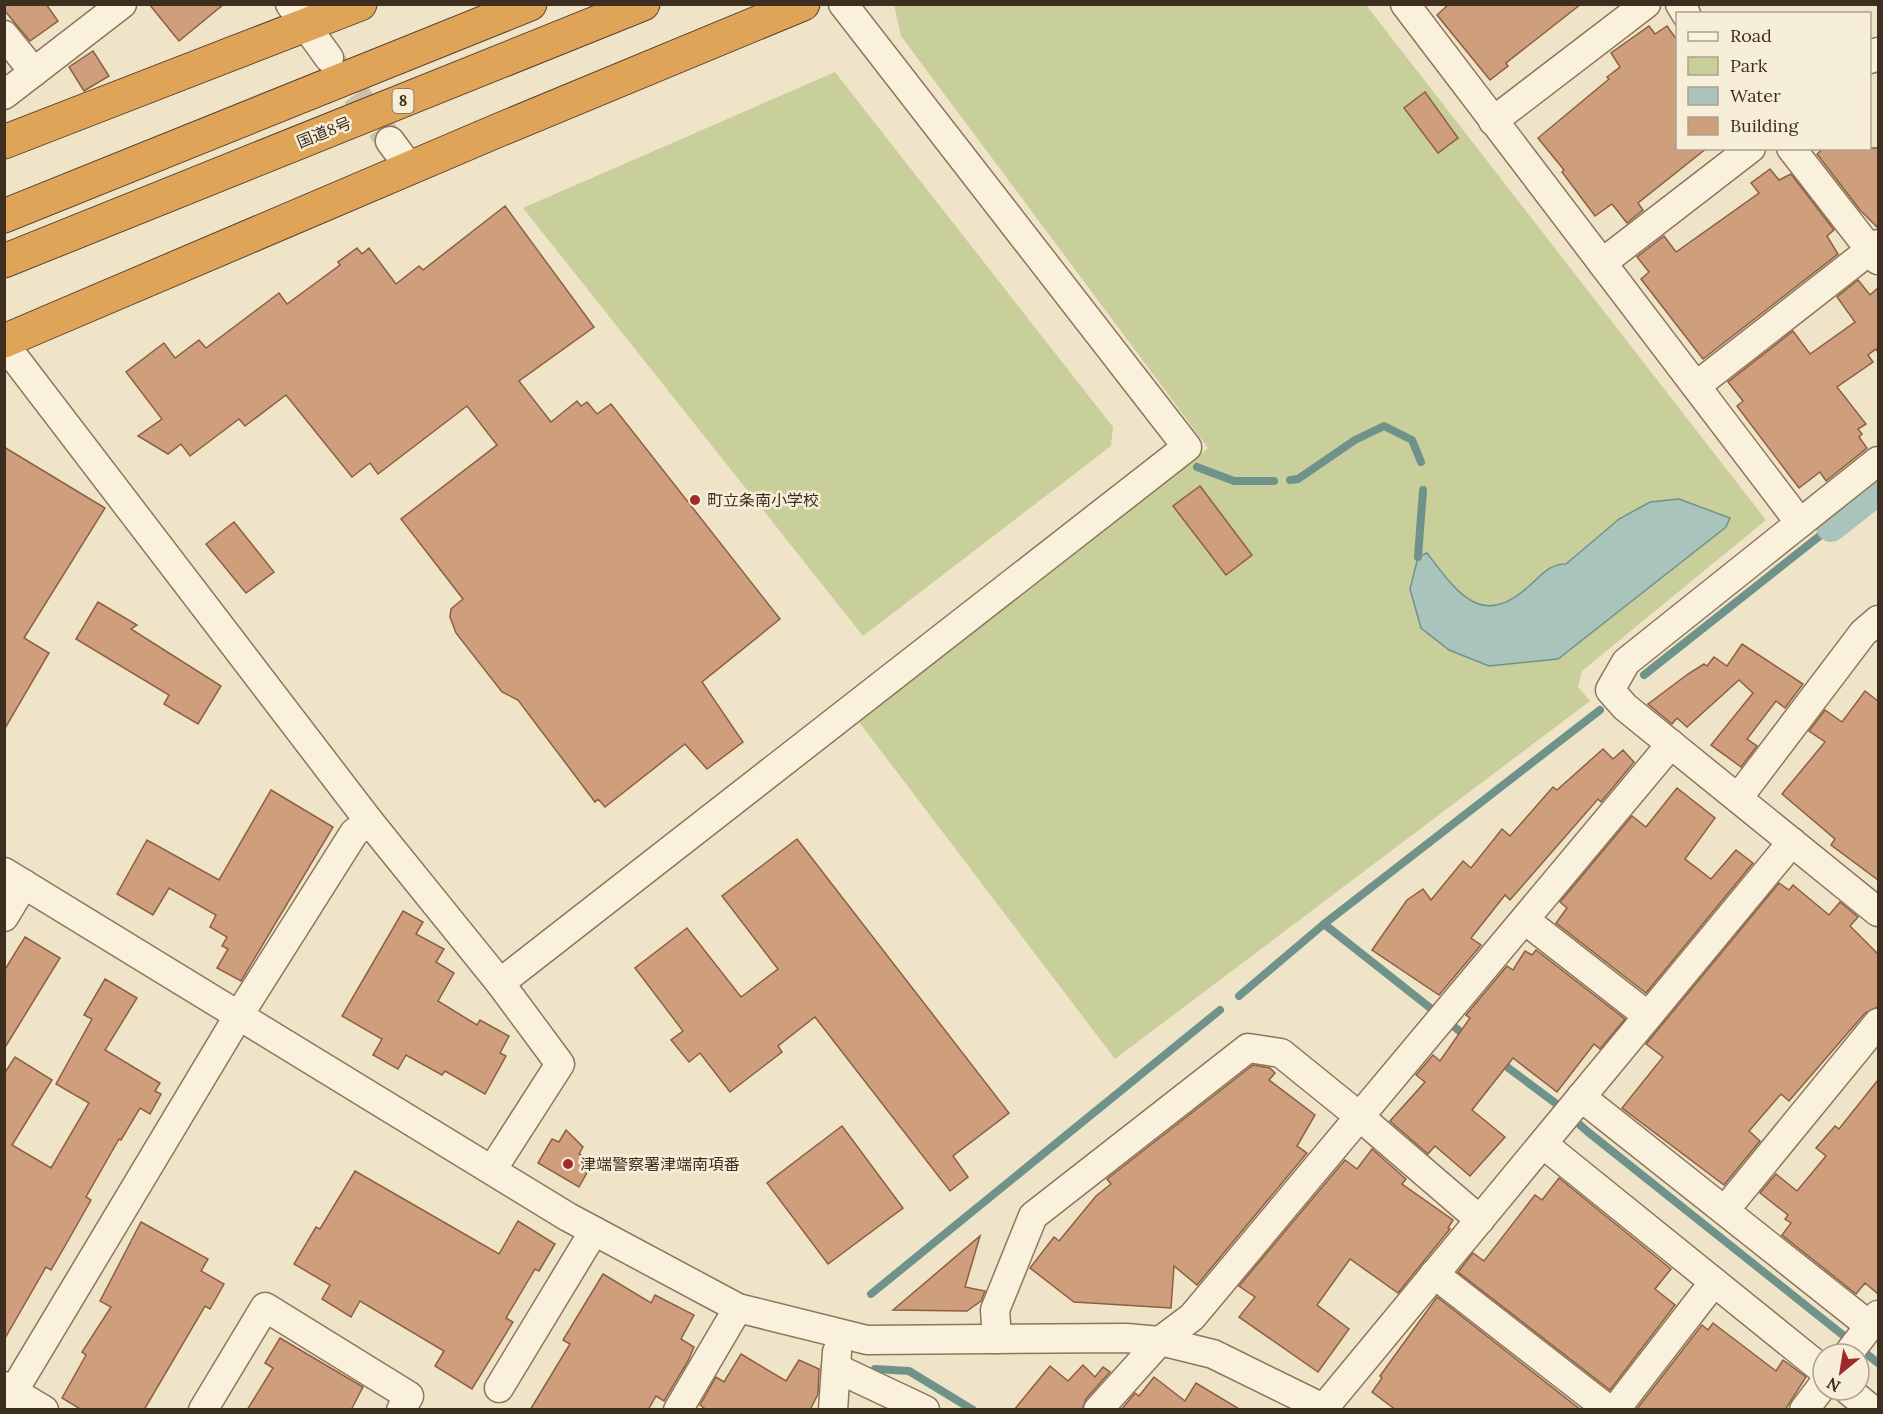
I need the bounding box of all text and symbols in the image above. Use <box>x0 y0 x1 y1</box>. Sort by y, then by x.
legend <box>1676 12 1871 150</box>
text: Road <box>1730 24 1772 47</box>
text: Park <box>1730 54 1768 77</box>
text: Water <box>1730 84 1781 107</box>
road number: 8 <box>392 89 414 113</box>
street label: 国道8号 <box>294 112 354 152</box>
text: Building <box>1730 114 1800 137</box>
place label: 町立条南小学校 <box>707 490 819 510</box>
marker: 町立条南小学校 <box>688 493 702 507</box>
place label: 津端警察署津端南項番 <box>580 1154 740 1174</box>
marker: 津端警察署津端南項番 <box>561 1157 575 1171</box>
north arrow <box>1811 1342 1871 1402</box>
text: N <box>1823 1373 1844 1397</box>

